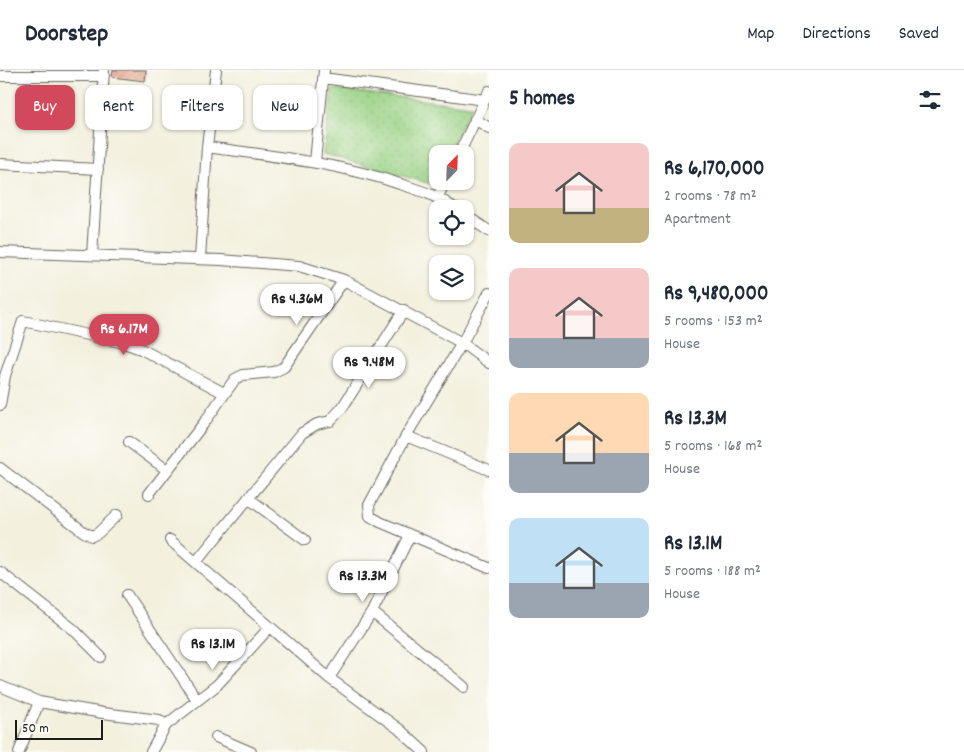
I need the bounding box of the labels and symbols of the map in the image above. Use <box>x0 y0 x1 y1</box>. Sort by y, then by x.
north arrow <box>429 145 474 190</box>
pin: Rs 4.36M <box>245 284 349 326</box>
pin: Rs 6.17M <box>72 314 176 356</box>
pin: Rs 9.48M <box>317 346 421 389</box>
pin: Rs 13.3M <box>311 560 415 603</box>
pin: Rs 13.1M <box>161 628 265 671</box>
scale bar <box>15 717 102 740</box>

